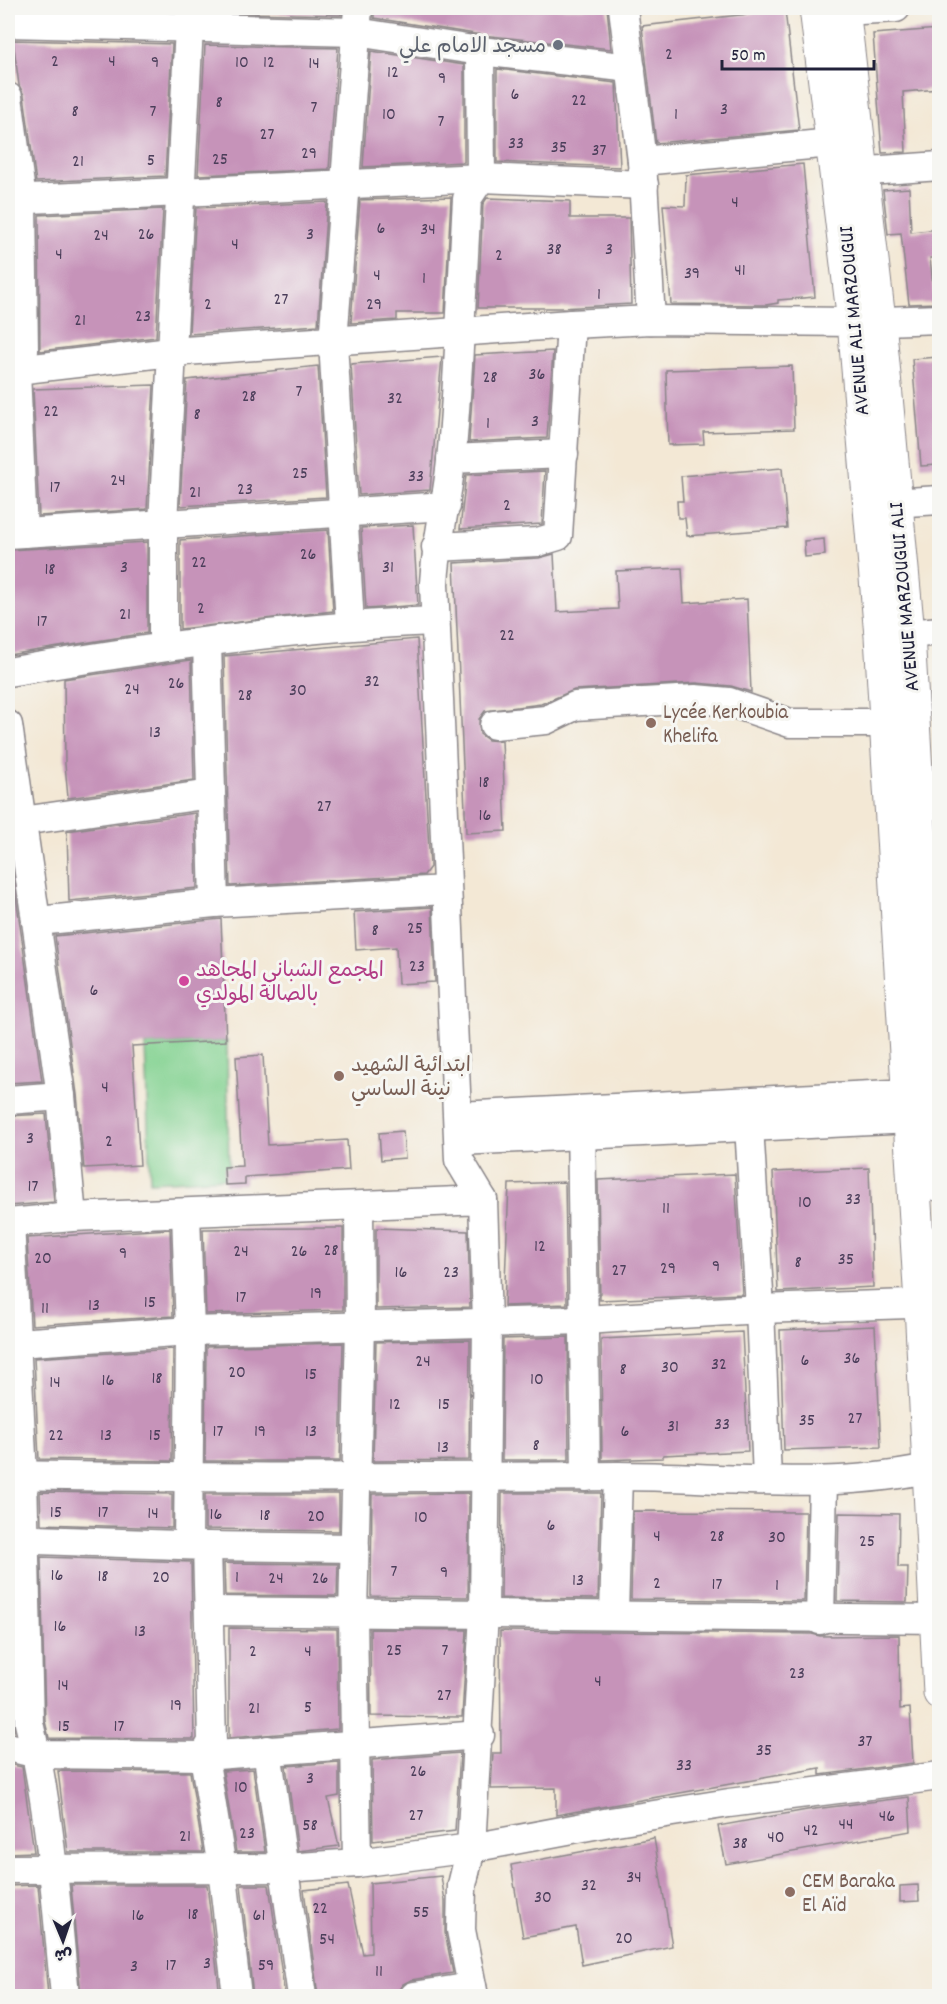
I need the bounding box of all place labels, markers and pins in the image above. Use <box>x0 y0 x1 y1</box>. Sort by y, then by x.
place label: مسجد الامام علي <box>399 33 546 64</box>
marker: مسجد الامام علي <box>551 38 565 52</box>
place label: Lycée Kerkoubia Khelifa <box>663 699 789 753</box>
marker: Lycée Kerkoubia Khelifa <box>644 716 658 730</box>
place label: المجمع الشباني المجاهد بالصالة المولدي <box>196 957 384 1011</box>
marker: المجمع الشباني المجاهد بالصالة المولدي <box>177 974 191 988</box>
place label: ابتدائية الشهيد نينة الساسي <box>351 1052 471 1107</box>
marker: ابتدائية الشهيد نينة الساسي <box>332 1069 346 1083</box>
place label: CEM Baraka El Aïd <box>802 1868 896 1922</box>
marker: CEM Baraka El Aïd <box>783 1885 797 1899</box>

